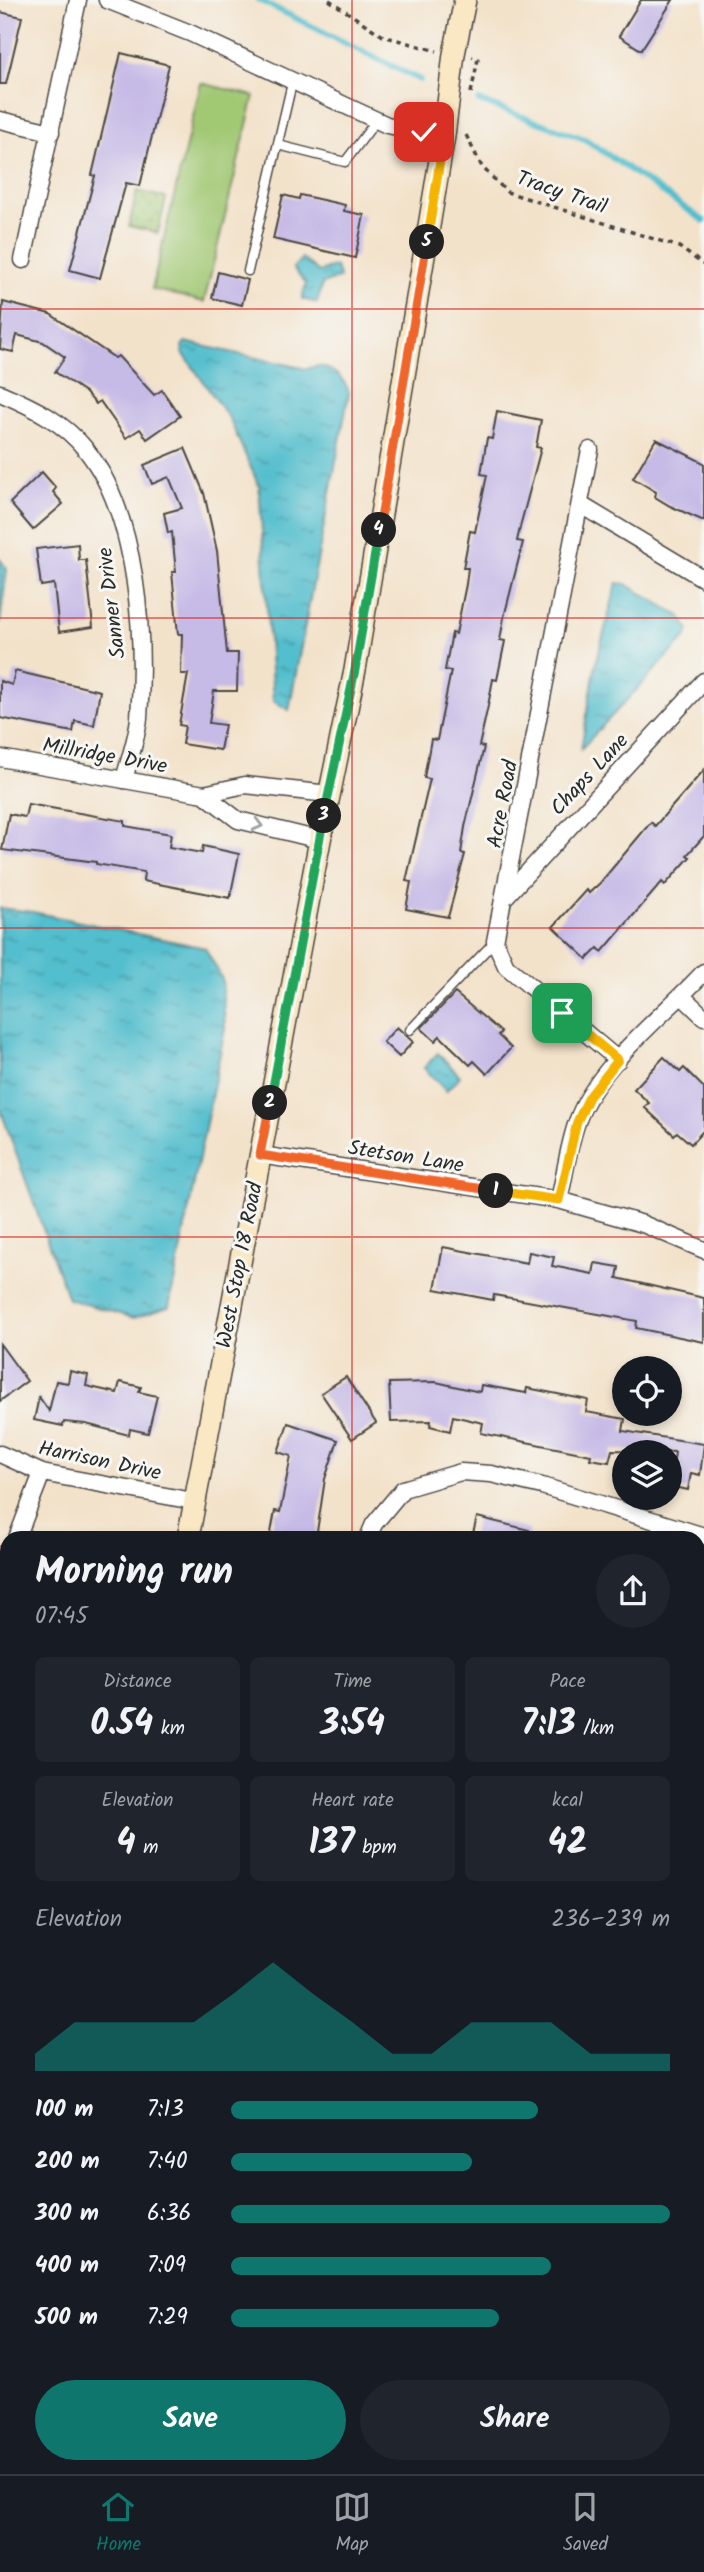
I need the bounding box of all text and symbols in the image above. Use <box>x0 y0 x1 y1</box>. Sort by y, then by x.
pin <box>394 102 454 162</box>
icon: check <box>405 113 443 151</box>
street label: Tracy Trail <box>512 163 611 224</box>
pin: 5 <box>410 224 444 260</box>
text: 5 <box>422 226 431 256</box>
pin: 4 <box>362 512 396 548</box>
text: 4 <box>373 514 384 544</box>
street label: Sanner Drive <box>89 545 136 660</box>
street label: Chaps Lane <box>543 726 638 824</box>
street label: Millridge Drive <box>40 729 170 784</box>
street label: Acre Road <box>479 757 528 851</box>
pin: 3 <box>306 798 342 834</box>
text: 3 <box>318 800 329 830</box>
one-way arrow <box>252 817 264 831</box>
pin <box>532 983 592 1043</box>
icon: arrive <box>543 994 581 1032</box>
pin: 2 <box>252 1086 288 1120</box>
text: 2 <box>264 1087 275 1117</box>
street label: Stetson Lane <box>345 1132 467 1183</box>
pin: 1 <box>478 1174 514 1208</box>
text: 1 <box>493 1175 498 1205</box>
street label: West Stop 18 Road <box>208 1179 273 1351</box>
map controls <box>612 1356 682 1510</box>
button: locate <box>612 1356 682 1426</box>
street label: Harrison Drive <box>35 1432 165 1491</box>
button: layers <box>612 1440 682 1510</box>
text: Morning run <box>35 1543 233 1603</box>
button: share <box>596 1554 670 1628</box>
text: 07:45 <box>35 1599 88 1635</box>
text: Distance <box>103 1667 172 1697</box>
text: Time <box>333 1667 372 1697</box>
text: Pace <box>549 1667 586 1697</box>
text: 0.54 <box>90 1697 153 1753</box>
text: 3:54 <box>320 1697 385 1753</box>
text: 7:13 <box>521 1697 576 1753</box>
text: km <box>153 1714 185 1744</box>
text: /km <box>576 1714 614 1744</box>
text: Elevation <box>102 1786 173 1816</box>
text: Heart rate <box>311 1786 394 1816</box>
text: kcal <box>552 1786 583 1816</box>
text: 4 <box>117 1816 136 1872</box>
text: 137 <box>308 1816 355 1872</box>
text: 42 <box>548 1816 587 1872</box>
text: m <box>136 1833 158 1863</box>
text: bpm <box>355 1833 397 1863</box>
text: Elevation <box>35 1902 122 1938</box>
text: 236–239 m <box>551 1902 670 1938</box>
text: 100 m <box>35 2092 93 2128</box>
text: 7:13 <box>147 2092 184 2128</box>
text: 200 m <box>35 2144 100 2180</box>
text: 7:40 <box>147 2144 187 2180</box>
text: 300 m <box>35 2196 99 2232</box>
text: 6:36 <box>147 2196 191 2232</box>
text: 400 m <box>35 2248 99 2284</box>
text: 7:09 <box>147 2248 186 2284</box>
text: 500 m <box>35 2300 98 2336</box>
text: 7:29 <box>147 2300 188 2336</box>
button: Save <box>35 2380 346 2460</box>
button: Share <box>360 2380 670 2460</box>
tab: Home <box>96 2488 141 2560</box>
tab: Map <box>333 2488 371 2560</box>
tab: Saved <box>563 2488 608 2560</box>

